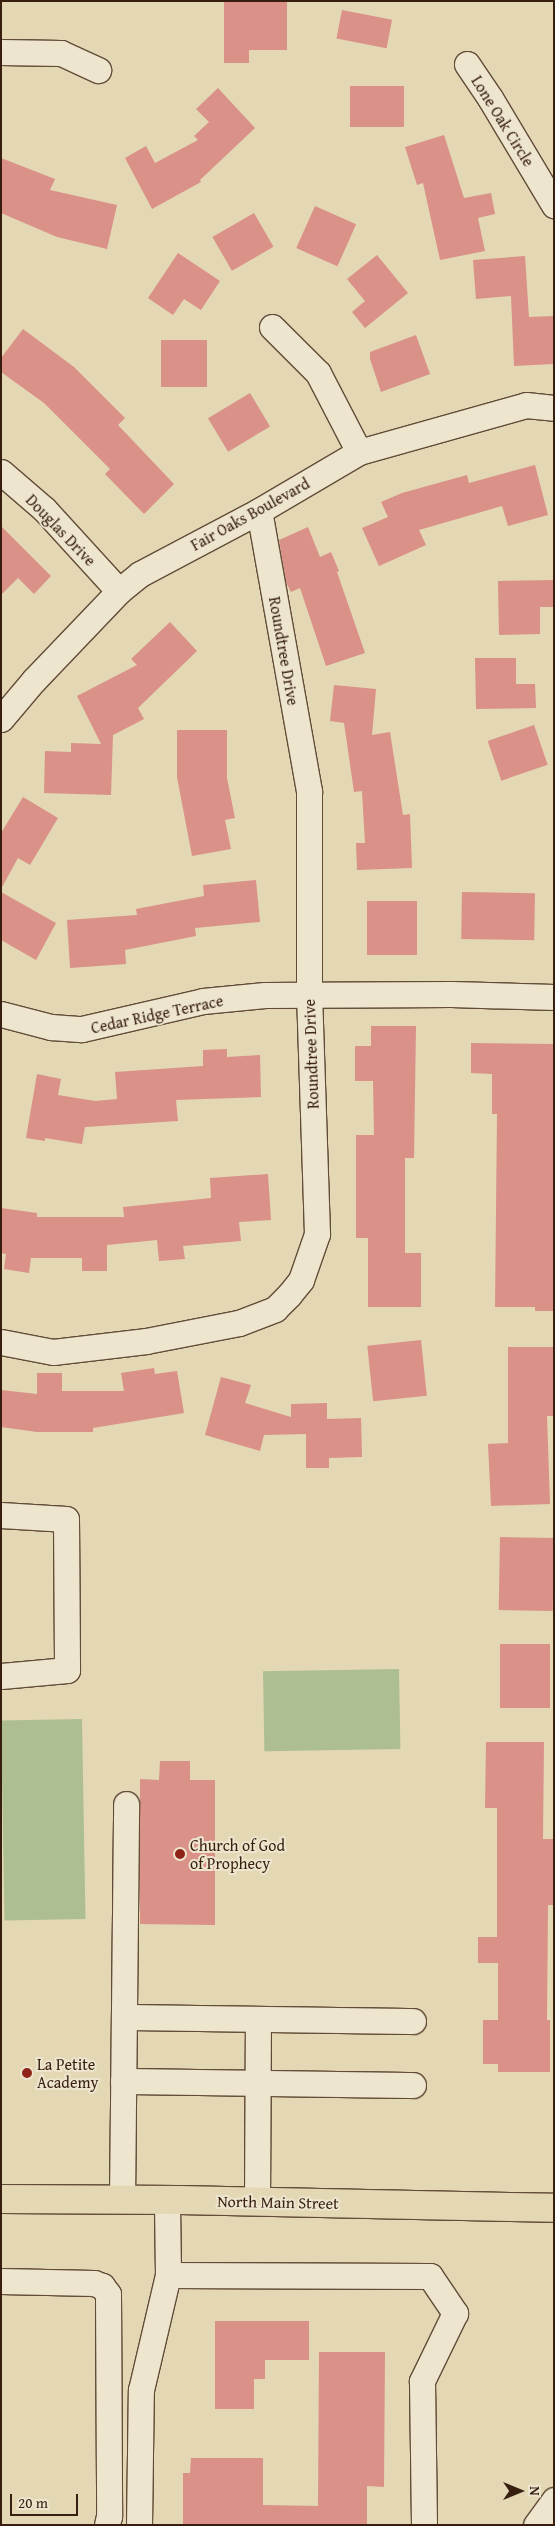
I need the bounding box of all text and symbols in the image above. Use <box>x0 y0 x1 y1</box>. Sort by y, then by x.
street label: Lone Oak Circle <box>467 72 539 170</box>
street label: Fair Oaks Boulevard <box>187 473 313 555</box>
street label: Douglas Drive <box>22 490 100 570</box>
street label: Roundtree Drive <box>265 595 303 707</box>
street label: Cedar Ridge Terrace <box>89 991 225 1037</box>
street label: Roundtree Drive <box>299 999 323 1109</box>
place label: Church of God of Prophecy <box>190 1835 285 1873</box>
marker: Church of God of Prophecy <box>174 1848 186 1860</box>
place label: La Petite Academy <box>37 2054 98 2092</box>
marker: La Petite Academy <box>21 2067 33 2079</box>
street label: North Main Street <box>217 2191 339 2213</box>
north arrow <box>495 2466 545 2516</box>
scale bar <box>12 2484 80 2516</box>
text: N <box>525 2486 545 2496</box>
text: 20 m <box>18 2492 48 2513</box>

